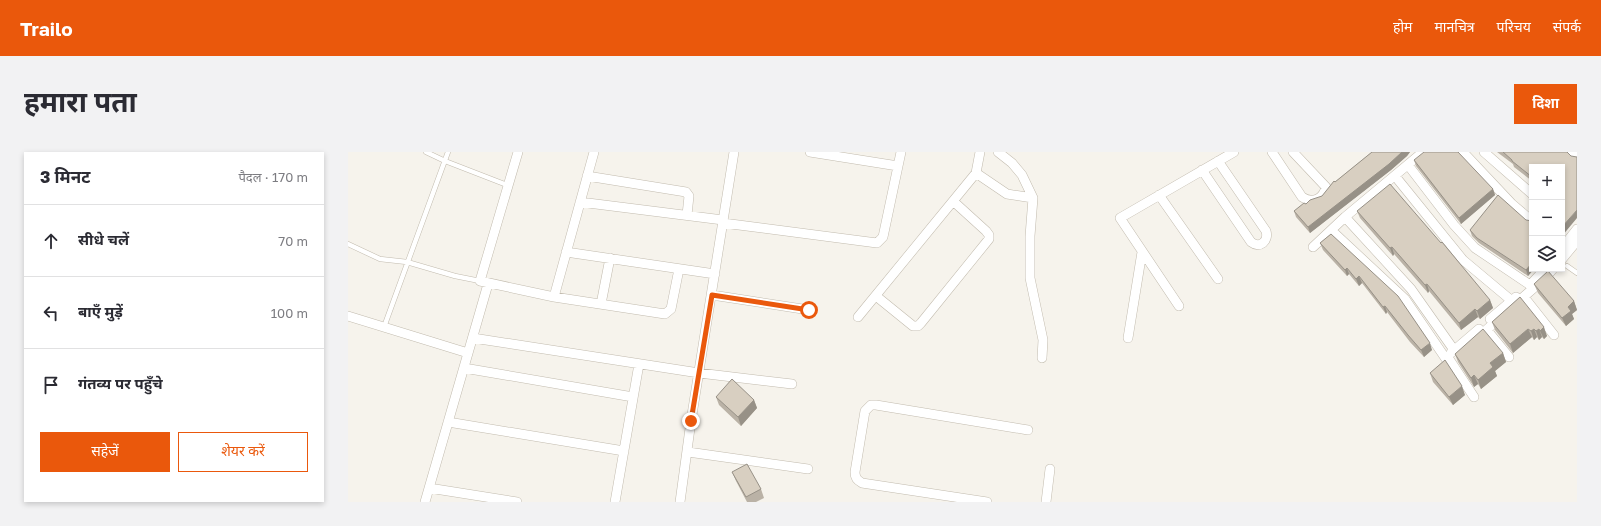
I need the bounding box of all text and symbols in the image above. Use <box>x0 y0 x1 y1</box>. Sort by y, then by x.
text: Trailo <box>20 17 73 40</box>
text: होम <box>1393 18 1412 35</box>
text: मानचित्र <box>1434 18 1475 35</box>
text: परिचय <box>1497 18 1531 35</box>
text: संपर्क <box>1553 18 1581 35</box>
button: दिशा <box>1514 84 1577 124</box>
text: हमारा पता <box>24 85 137 118</box>
map controls <box>1529 164 1565 272</box>
button: + <box>1529 164 1565 200</box>
text: 3 मिनट <box>40 166 90 187</box>
text: पैदल · 170 m <box>238 169 308 185</box>
button: − <box>1529 200 1565 236</box>
icon: ahead <box>40 230 62 252</box>
text: सीधे चलें <box>78 230 129 248</box>
text: 70 m <box>278 233 308 249</box>
button: layers <box>1529 236 1565 272</box>
route start <box>800 301 818 319</box>
icon: left <box>40 302 62 324</box>
text: बाएँ मुड़ें <box>78 302 123 320</box>
text: 100 m <box>271 305 308 321</box>
icon: arrive <box>40 374 62 396</box>
text: गंतव्य पर पहुँचे <box>78 374 163 392</box>
route end <box>682 412 700 430</box>
button: सहेजें <box>40 432 170 472</box>
button: शेयर करें <box>178 432 308 472</box>

